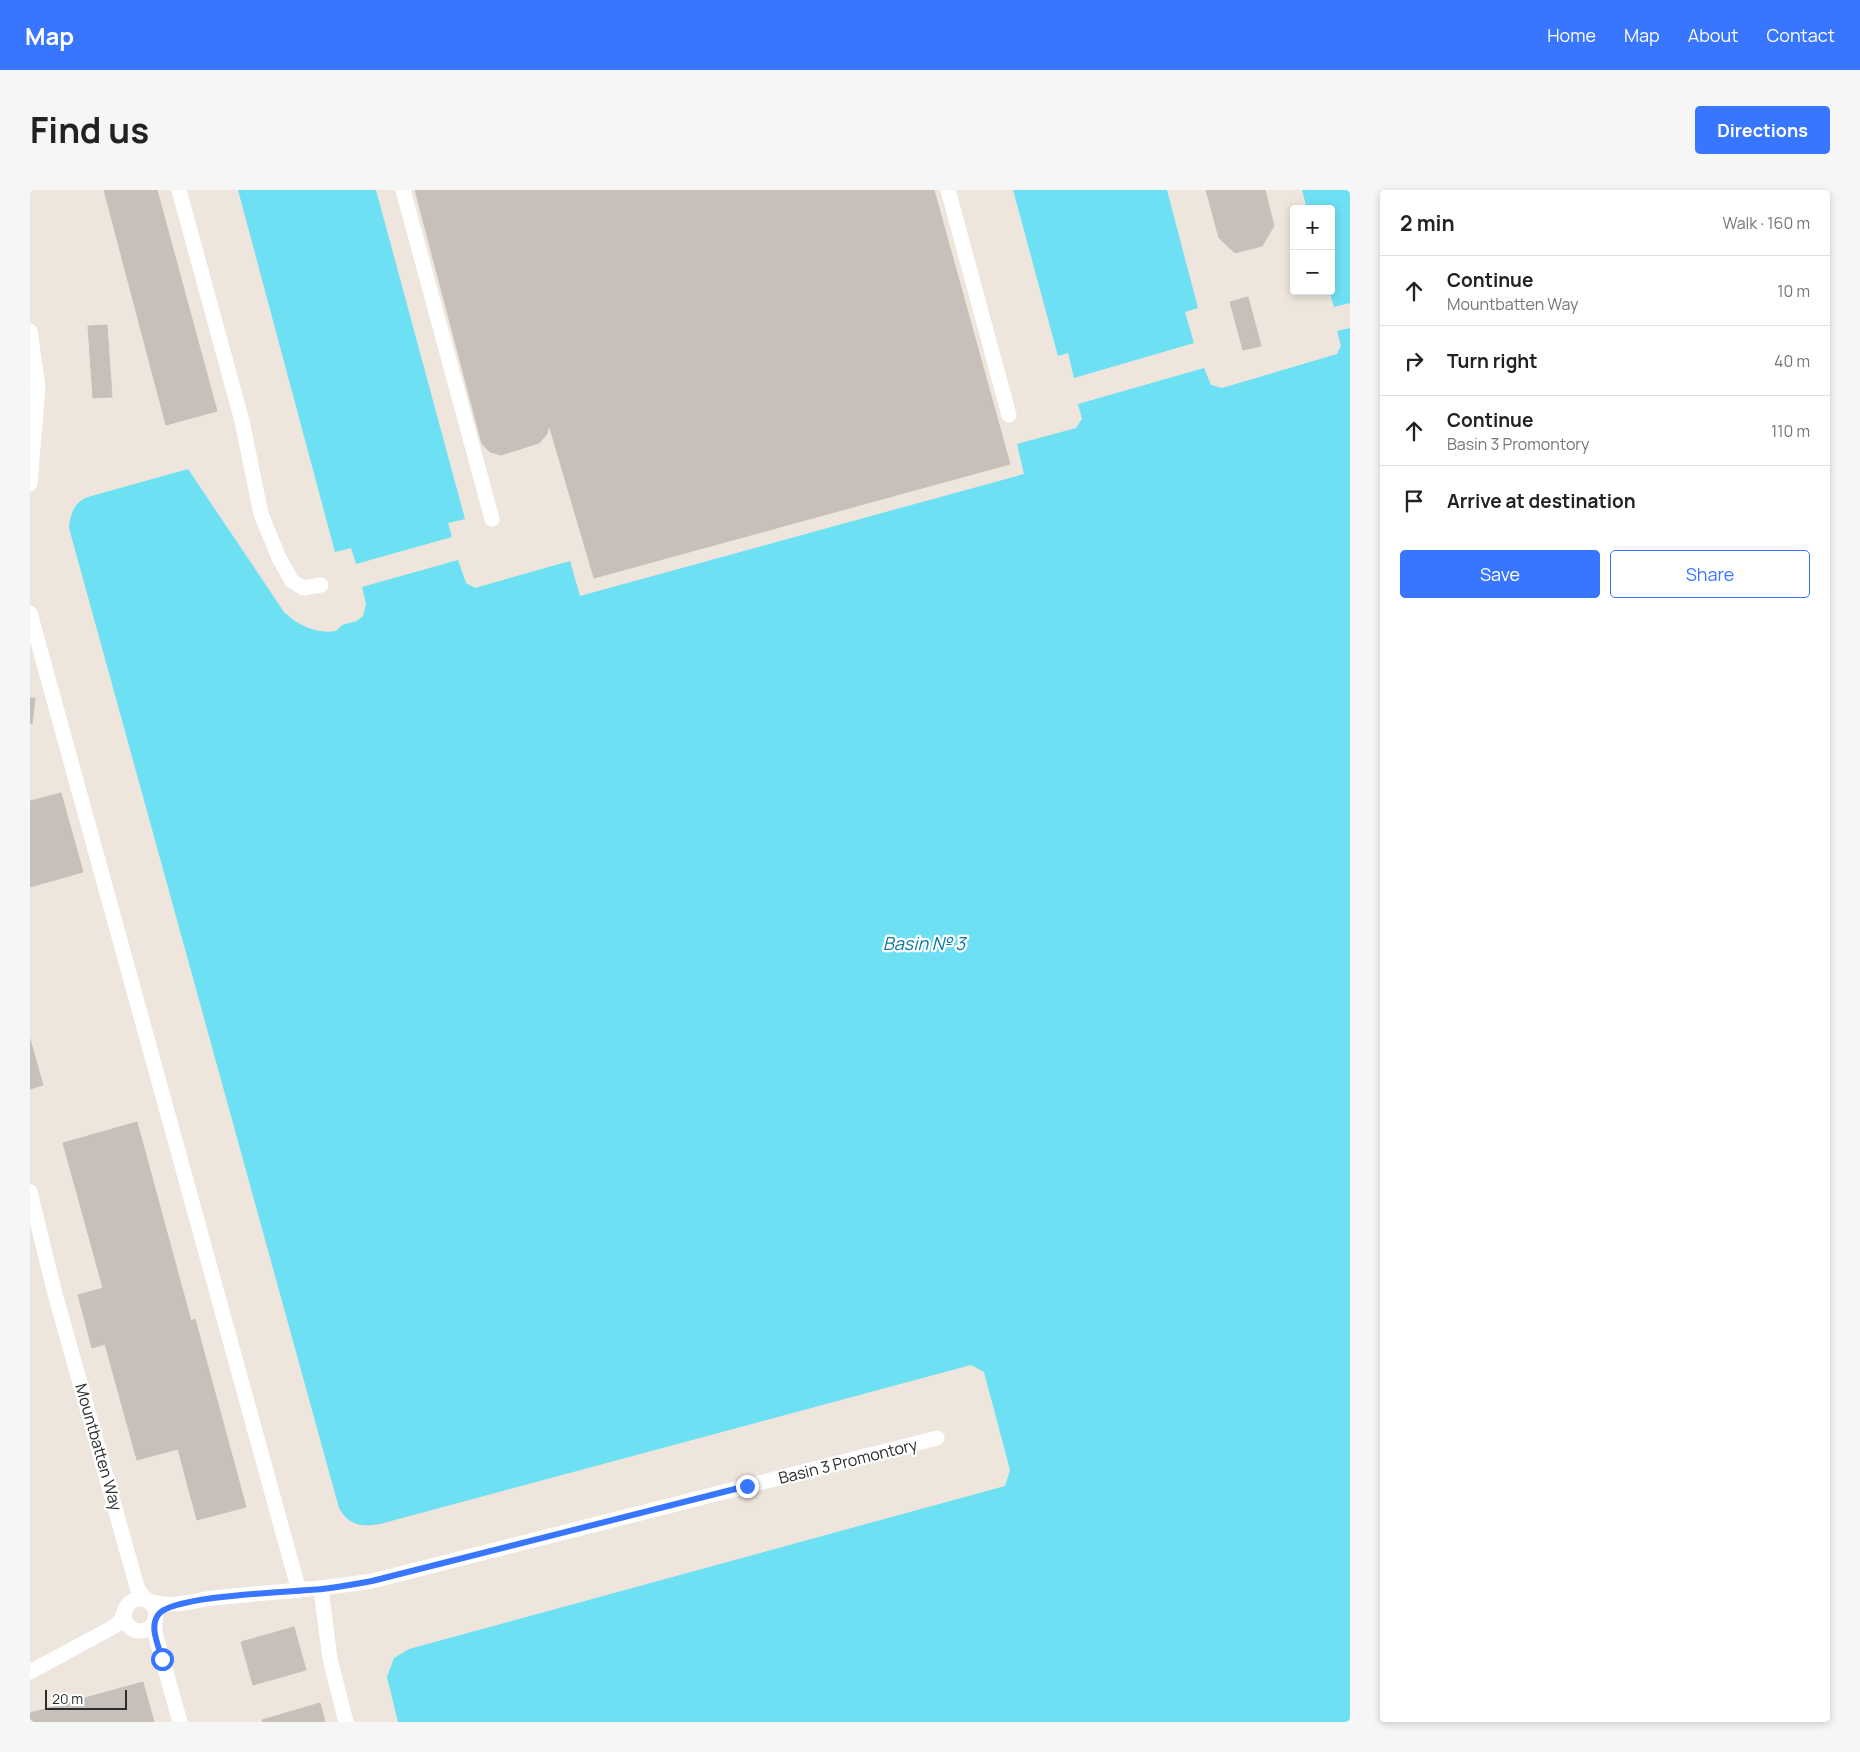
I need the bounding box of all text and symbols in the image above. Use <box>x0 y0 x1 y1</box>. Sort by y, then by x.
text: Map <box>25 19 74 52</box>
text: Home <box>1547 23 1596 47</box>
text: Map <box>1624 23 1660 47</box>
text: About <box>1688 23 1738 47</box>
text: Contact <box>1766 23 1835 47</box>
text: Find us <box>30 106 149 154</box>
button: Directions <box>1695 106 1830 154</box>
map controls <box>1290 205 1335 295</box>
button: + <box>1290 205 1335 250</box>
text: 2 min <box>1400 209 1455 237</box>
text: Walk · 160 m <box>1722 212 1810 234</box>
button: − <box>1290 250 1335 295</box>
text: Continue <box>1447 267 1533 293</box>
icon: ahead <box>1400 277 1428 305</box>
text: 10 m <box>1777 280 1810 302</box>
text: Mountbatten Way <box>1447 293 1578 315</box>
icon: right <box>1400 347 1428 375</box>
text: Turn right <box>1447 348 1537 374</box>
text: 40 m <box>1774 350 1810 372</box>
text: Continue <box>1447 407 1533 433</box>
icon: ahead <box>1400 417 1428 445</box>
text: 110 m <box>1771 420 1810 442</box>
text: Basin 3 Promontory <box>1447 433 1589 455</box>
icon: arrive <box>1400 487 1428 515</box>
text: Arrive at destination <box>1447 488 1636 514</box>
button: Save <box>1400 550 1600 598</box>
button: Share <box>1610 550 1810 598</box>
water label: Basin № 3 <box>883 931 967 955</box>
street label: Mountbatten Way <box>70 1381 128 1514</box>
street label: Basin 3 Promontory <box>776 1433 920 1489</box>
route end <box>736 1475 759 1498</box>
route start <box>151 1648 174 1671</box>
scale bar <box>45 1687 128 1710</box>
text: 20 m <box>52 1689 83 1708</box>

